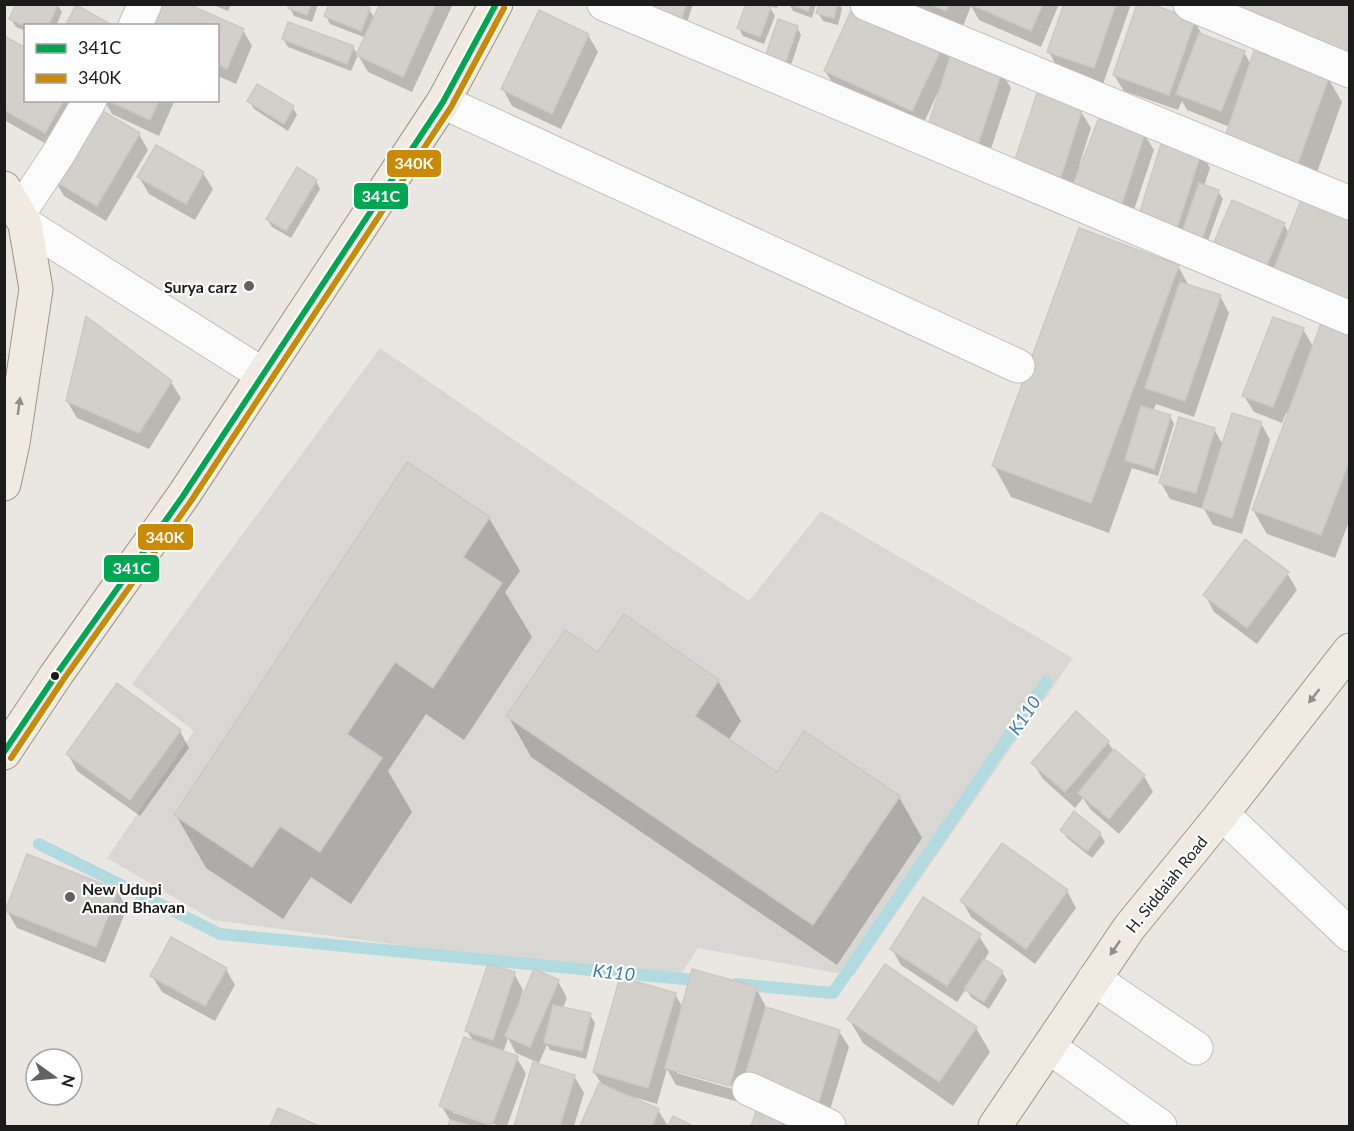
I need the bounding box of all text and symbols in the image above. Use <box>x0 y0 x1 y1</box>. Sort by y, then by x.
legend <box>24 24 219 102</box>
text: 341C <box>78 36 121 58</box>
text: 340K <box>78 66 121 88</box>
line badge: 340K <box>386 149 442 178</box>
text: 340K <box>395 153 434 172</box>
line badge: 341C <box>353 182 409 210</box>
text: 341C <box>362 186 401 205</box>
place label: Surya carz <box>164 277 237 296</box>
marker: Surya carz <box>242 279 256 293</box>
one-way arrow <box>14 397 23 416</box>
line badge: 340K <box>137 523 194 551</box>
text: 340K <box>146 527 185 546</box>
line badge: 341C <box>103 554 160 583</box>
text: 341C <box>113 558 152 577</box>
unlabelled marker <box>49 670 61 682</box>
one-way arrow <box>1308 689 1320 704</box>
water label: K110 <box>1003 691 1045 739</box>
street label: H. Siddaiah Road <box>1121 832 1211 936</box>
place label: New Udupi Anand Bhavan <box>81 879 185 916</box>
marker: New Udupi Anand Bhavan <box>63 890 77 904</box>
one-way arrow <box>1109 940 1121 956</box>
water label: K110 <box>592 959 636 985</box>
north arrow <box>24 1047 84 1107</box>
text: N <box>58 1073 80 1089</box>

